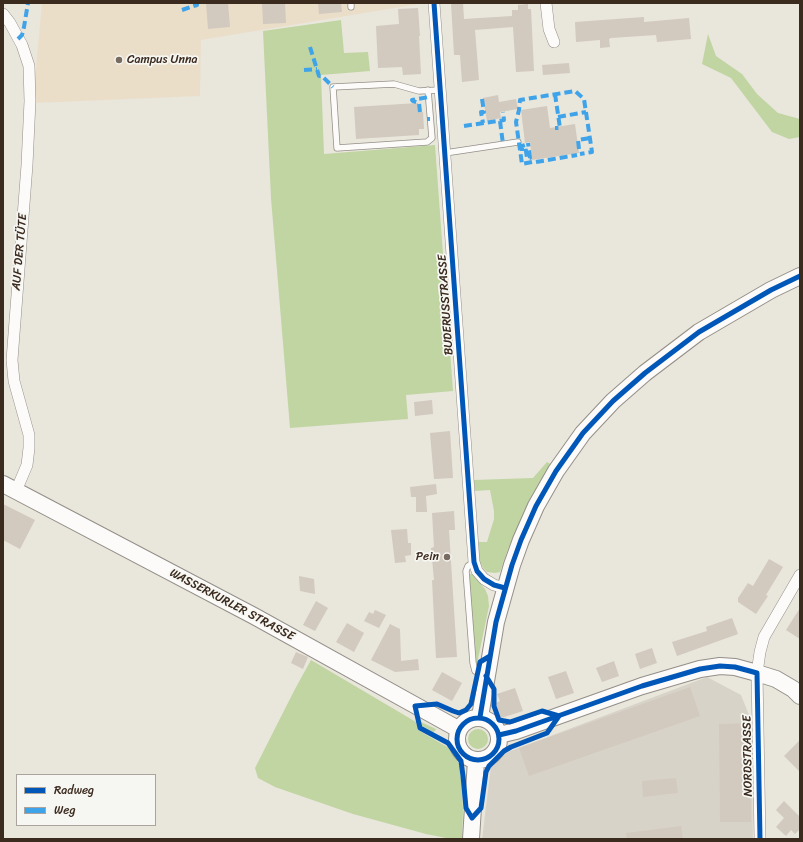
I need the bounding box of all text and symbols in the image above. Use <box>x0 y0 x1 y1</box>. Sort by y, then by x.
place label: Campus Unna <box>127 53 197 67</box>
marker: Campus Unna <box>114 55 124 65</box>
street label: AUF DER TÜTE <box>9 213 31 291</box>
street label: BUDERUSSTRASSE <box>435 254 457 356</box>
place label: Pein <box>416 550 439 564</box>
marker: Pein <box>442 552 452 562</box>
street label: WASSERKURLER STRASSE <box>167 566 297 644</box>
street label: NORDSTRASSE <box>740 715 756 797</box>
legend <box>16 774 156 826</box>
text: Radweg <box>54 779 94 801</box>
text: Weg <box>54 799 75 821</box>

